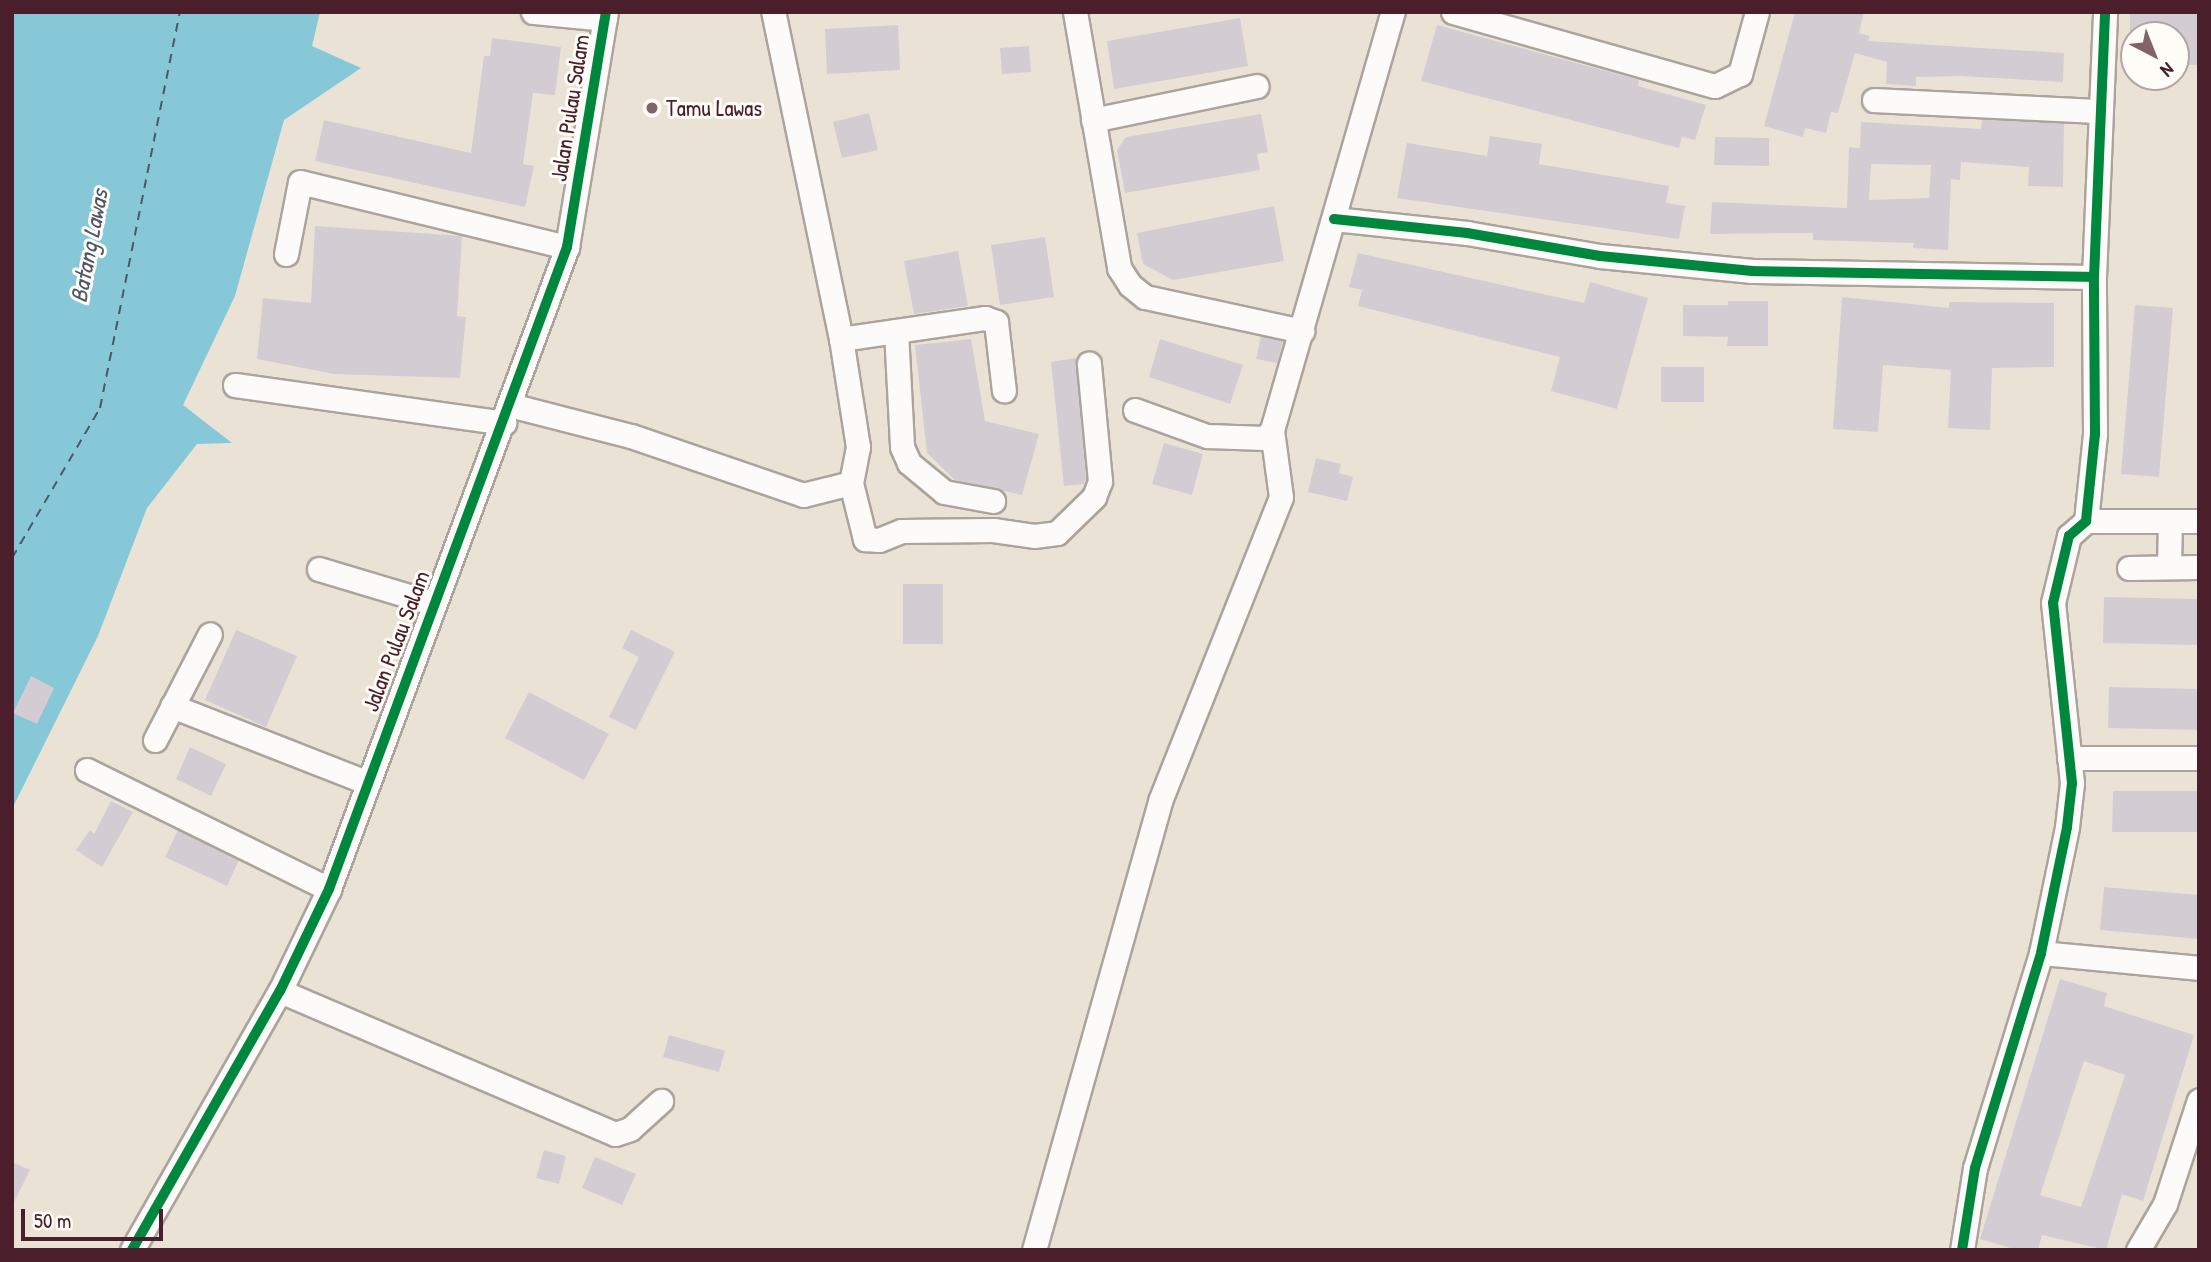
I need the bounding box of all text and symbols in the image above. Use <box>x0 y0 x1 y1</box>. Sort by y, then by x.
north arrow <box>2120 21 2190 91</box>
street label: Jalan Pulau Salam <box>545 32 595 184</box>
text: N <box>2155 57 2180 83</box>
place label: Tamu Lawas <box>666 94 762 122</box>
marker: Tamu Lawas <box>644 100 660 116</box>
water label: Batang Lawas <box>64 187 114 305</box>
street label: Jalan Pulau Salam <box>356 567 436 715</box>
scale bar <box>24 1196 166 1240</box>
text: 50 m <box>34 1206 71 1235</box>

